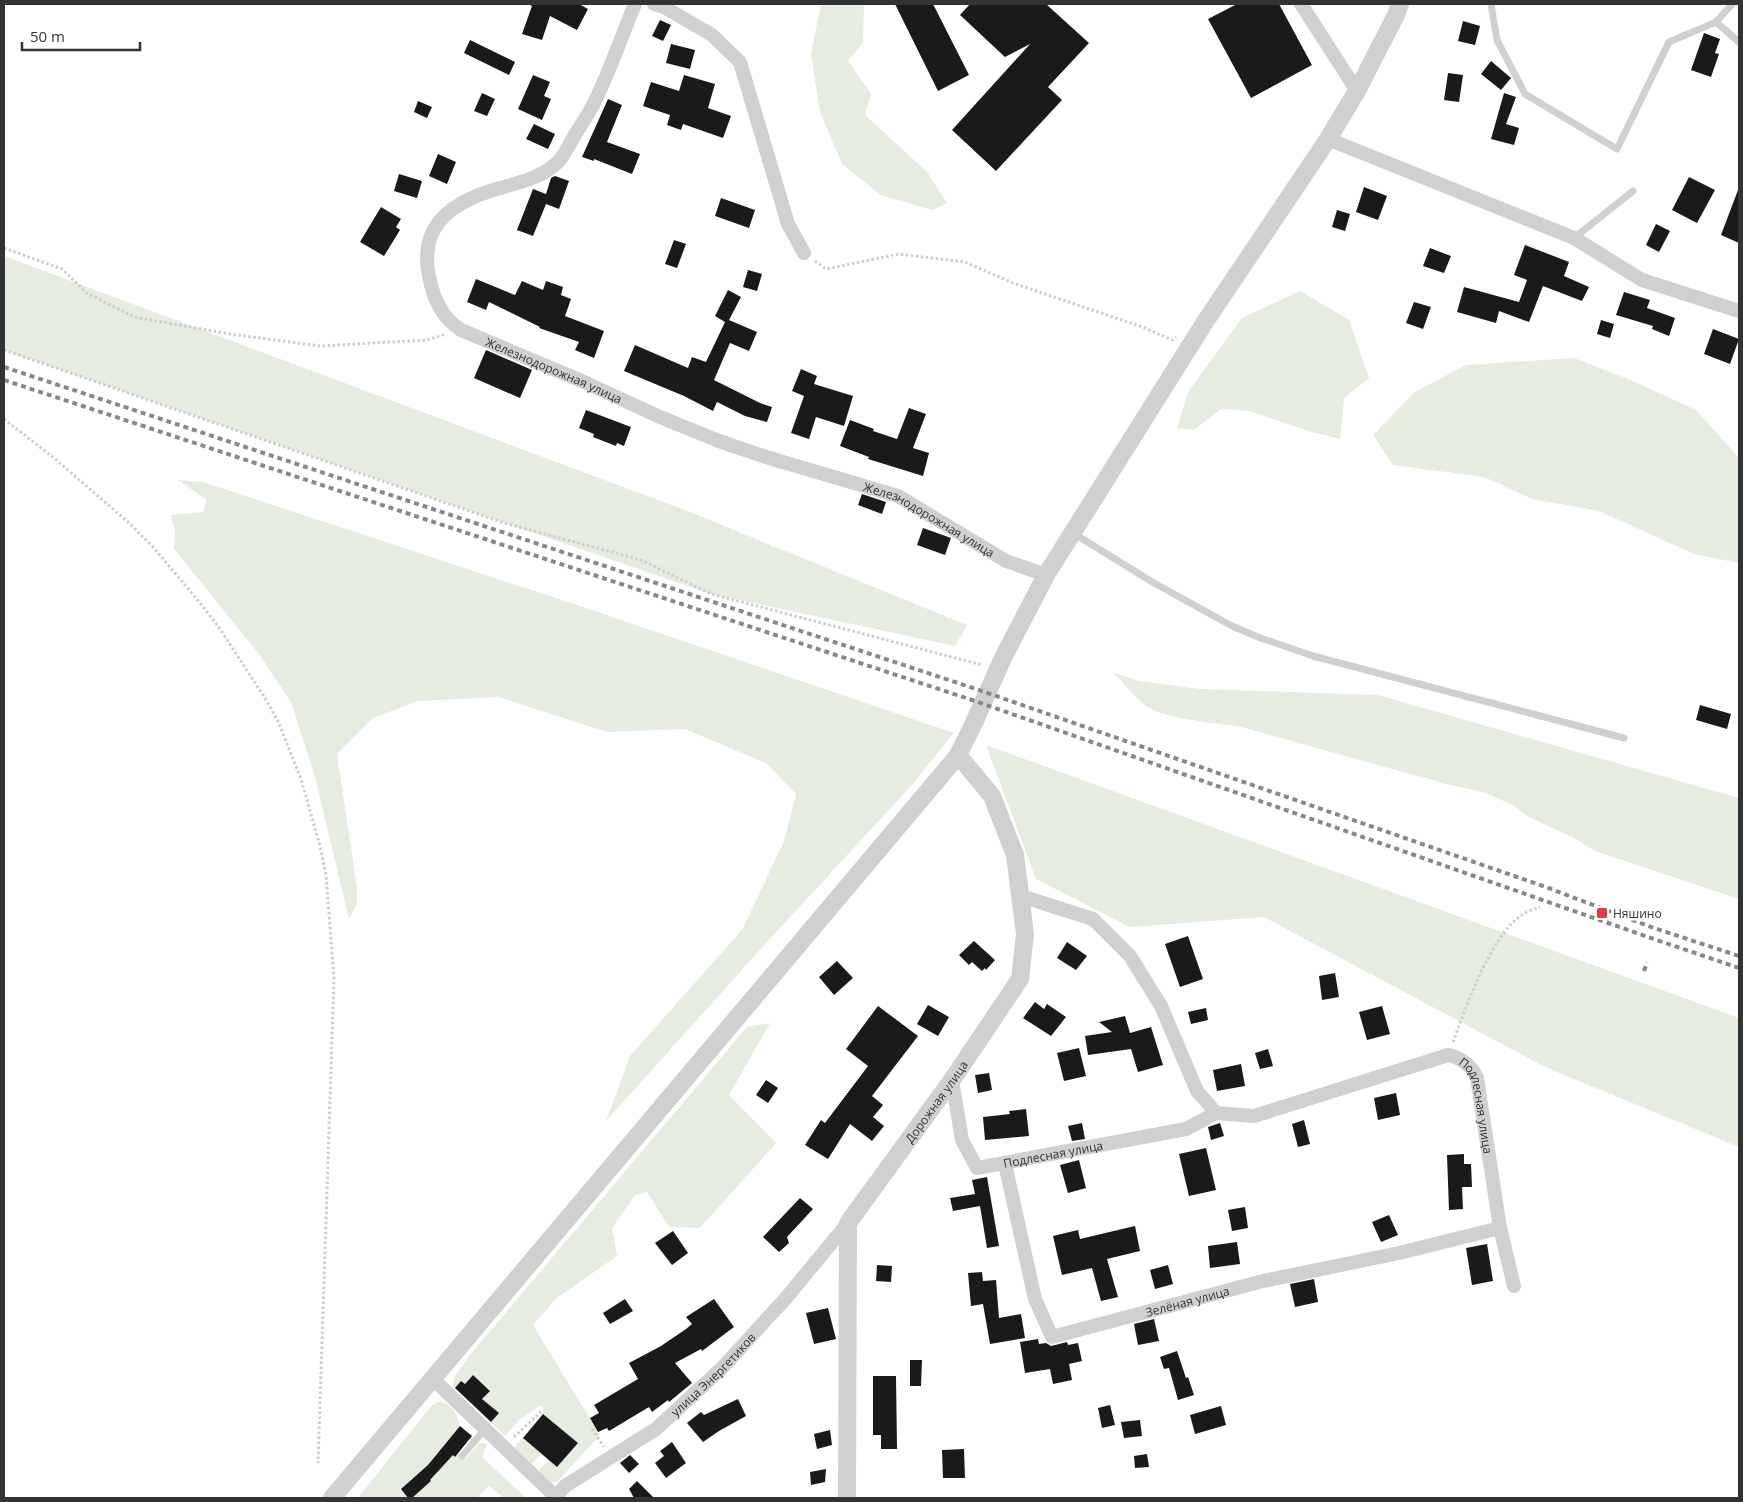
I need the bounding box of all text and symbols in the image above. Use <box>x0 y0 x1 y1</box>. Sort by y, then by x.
scale bar <box>22 20 140 52</box>
text: 50 m <box>30 26 65 46</box>
street label: Железнодорожная улица <box>483 333 625 407</box>
street label: Железнодорожная улица <box>861 478 998 561</box>
place label: Няшино <box>1613 905 1662 922</box>
marker: Няшино <box>1595 906 1609 920</box>
street label: Подлесная улица <box>1456 1053 1497 1155</box>
street label: Дорожная улица <box>901 1057 971 1146</box>
street label: Подлесная улица <box>1002 1136 1104 1171</box>
street label: Зелёная улица <box>1144 1282 1231 1320</box>
street label: улица Энергетиков <box>667 1329 759 1420</box>

